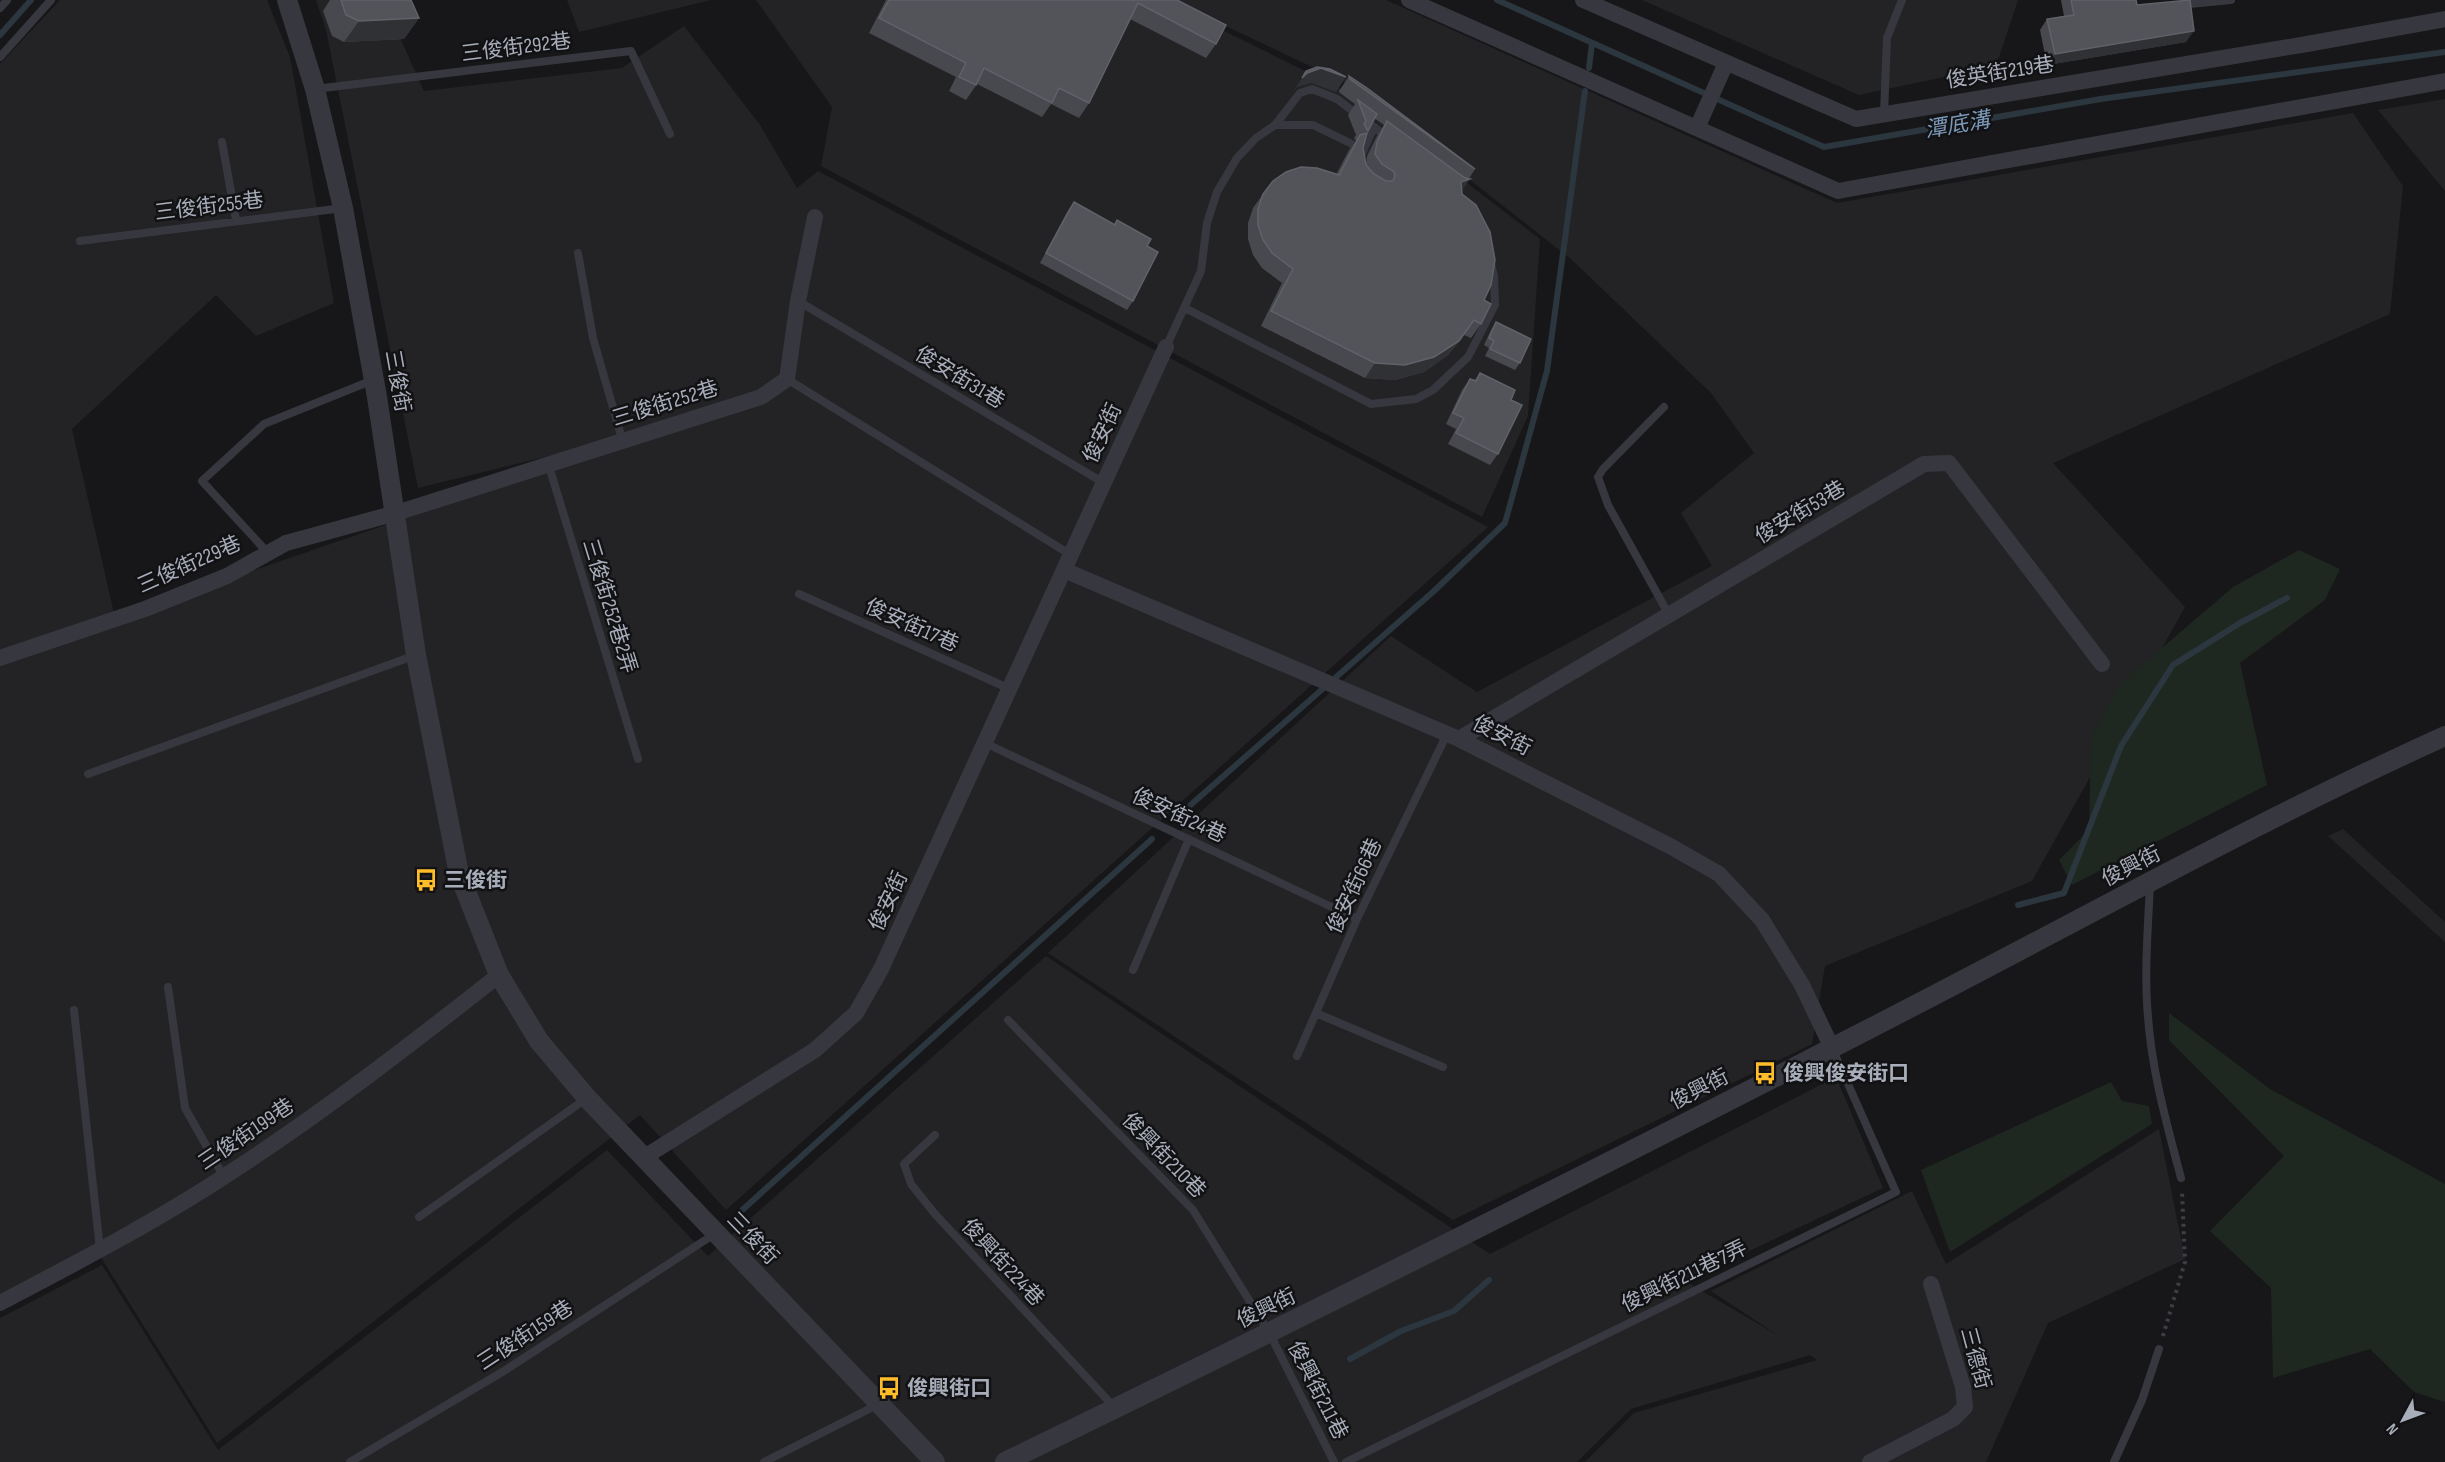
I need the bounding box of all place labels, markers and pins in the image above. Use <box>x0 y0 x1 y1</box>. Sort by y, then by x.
bus stop icon: 三俊街 <box>413 867 439 893</box>
place label: 三俊街 <box>444 868 507 893</box>
bus stop icon: 俊興俊安街口 <box>1752 1060 1778 1086</box>
place label: 俊興俊安街口 <box>1783 1061 1909 1086</box>
bus stop icon: 俊興街口 <box>876 1375 902 1401</box>
place label: 俊興街口 <box>907 1376 991 1401</box>

